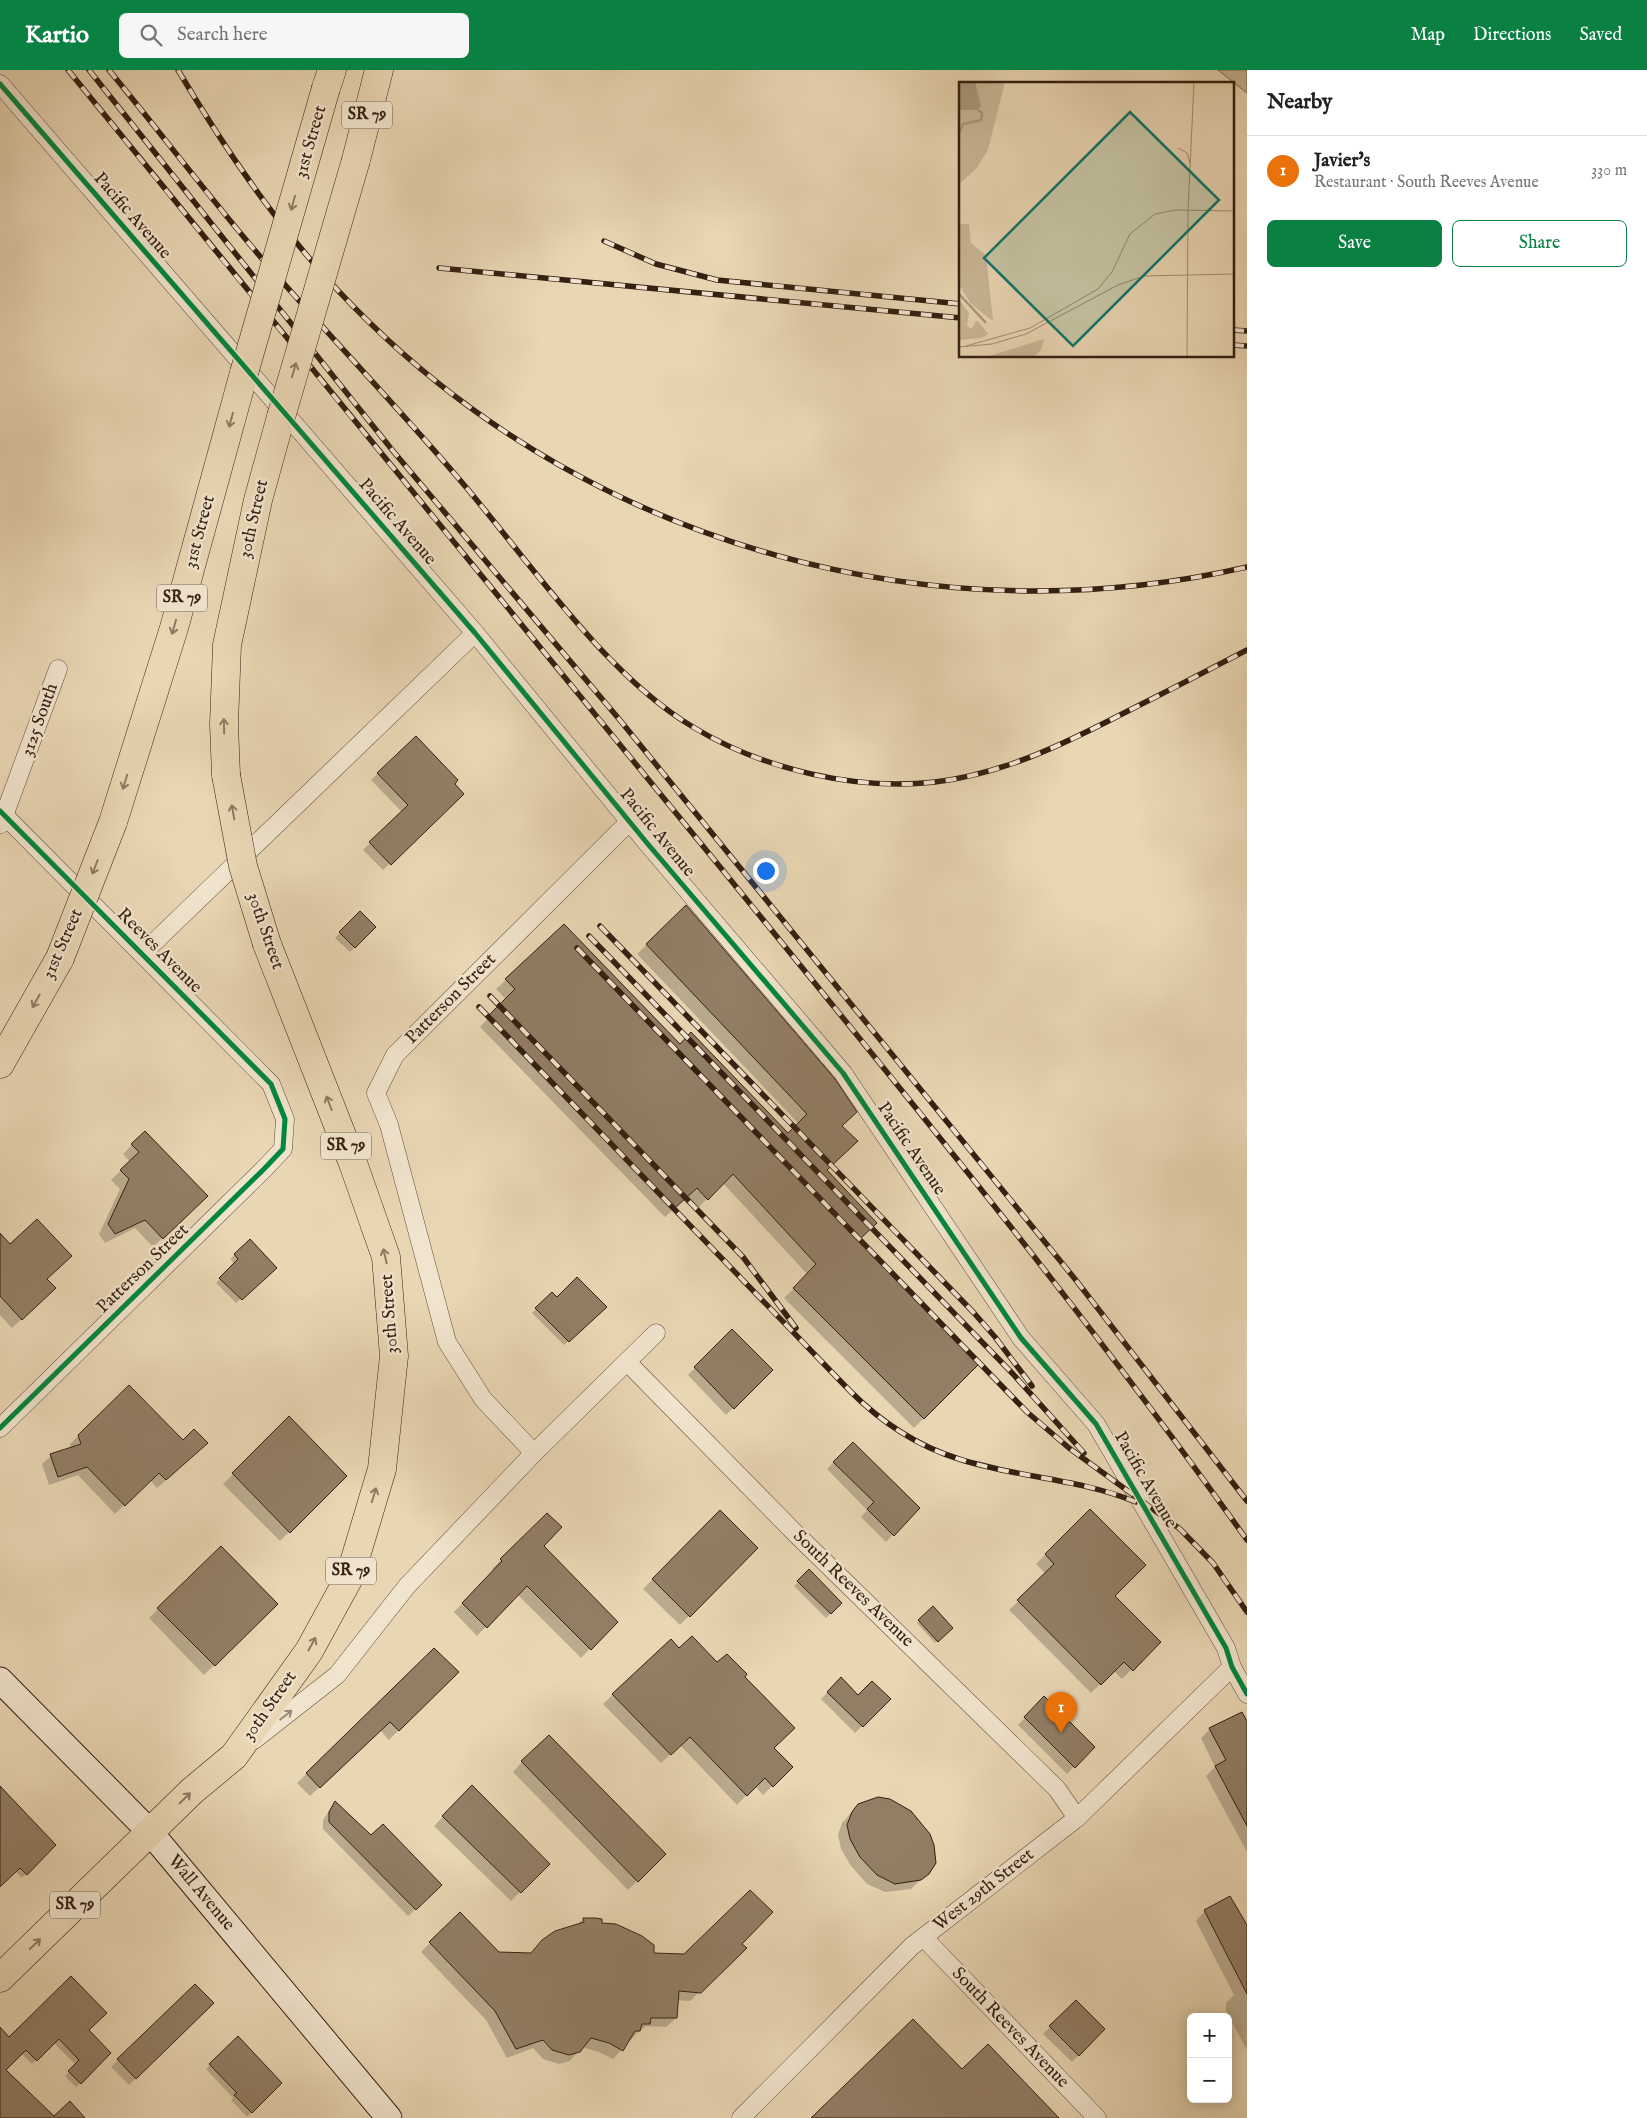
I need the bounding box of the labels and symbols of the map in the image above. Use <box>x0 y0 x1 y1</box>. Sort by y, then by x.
inset map <box>959 82 1234 358</box>
road number: SR 79 <box>342 102 392 128</box>
street label: 31st Street <box>290 103 332 181</box>
street label: Pacific Avenue <box>88 168 176 264</box>
one-way arrow <box>288 194 298 210</box>
one-way arrow <box>290 362 300 378</box>
one-way arrow <box>226 412 236 428</box>
street label: Pacific Avenue <box>353 474 441 570</box>
street label: 30th Street <box>234 477 274 561</box>
street label: 31st Street <box>179 493 221 571</box>
road number: SR 79 <box>157 584 207 612</box>
one-way arrow <box>168 619 178 635</box>
street label: 3125 South <box>16 680 64 760</box>
one-way arrow <box>220 718 229 734</box>
one-way arrow <box>120 774 130 790</box>
street label: Pacific Avenue <box>614 784 700 882</box>
one-way arrow <box>228 804 238 820</box>
your location <box>753 858 779 884</box>
one-way arrow <box>90 859 100 874</box>
street label: 30th Street <box>241 889 289 973</box>
street label: Reeves Avenue <box>111 903 207 999</box>
street label: 31st Street <box>37 905 89 983</box>
street label: Patterson Street <box>401 949 501 1049</box>
one-way arrow <box>30 993 40 1007</box>
one-way arrow <box>324 1096 333 1111</box>
street label: Pacific Avenue <box>871 1098 951 1200</box>
road number: SR 79 <box>321 1132 371 1160</box>
street label: Patterson Street <box>92 1219 194 1319</box>
one-way arrow <box>380 1248 389 1264</box>
street label: 30th Street <box>376 1273 404 1355</box>
street label: Pacific Avenue <box>1108 1428 1182 1532</box>
one-way arrow <box>370 1488 380 1504</box>
street label: South Reeves Avenue <box>788 1525 918 1653</box>
road number: SR 79 <box>326 1558 376 1584</box>
one-way arrow <box>308 1638 318 1652</box>
street label: 30th Street <box>238 1667 302 1745</box>
pin: 1 <box>1045 1692 1077 1733</box>
one-way arrow <box>280 1710 293 1721</box>
one-way arrow <box>179 1792 191 1804</box>
street label: West 29th Street <box>929 1843 1039 1937</box>
street label: Wall Avenue <box>162 1850 240 1936</box>
road number: SR 79 <box>50 1892 100 1918</box>
one-way arrow <box>29 1938 41 1950</box>
street label: South Reeves Avenue <box>946 1963 1074 2093</box>

